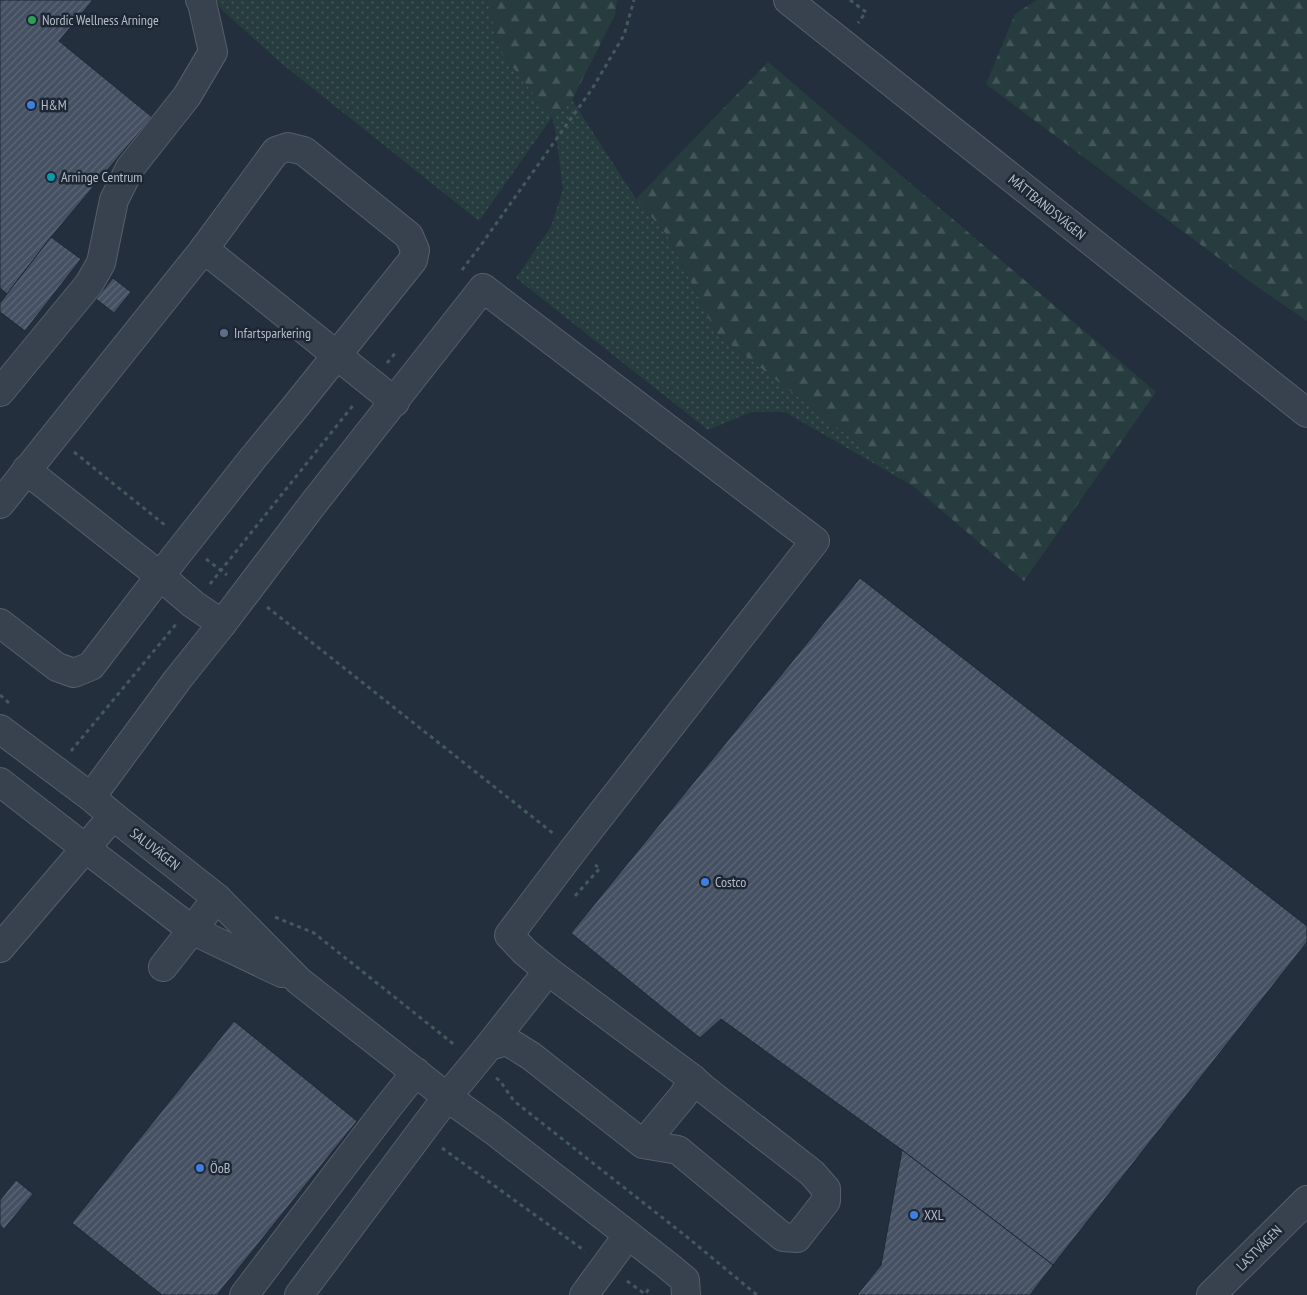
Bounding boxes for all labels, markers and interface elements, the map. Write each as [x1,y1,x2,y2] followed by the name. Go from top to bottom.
[42,11,159,29] place label: Nordic Wellness Arninge
[26,14,38,26] marker: Nordic Wellness Arninge
[41,96,67,114] place label: H&M
[25,99,37,111] marker: H&M
[61,168,142,186] place label: Arninge Centrum
[1005,170,1089,244] street label: MÅTTBANDSVÄGEN
[45,171,57,183] marker: Arninge Centrum
[234,324,311,342] place label: Infartsparkering
[218,327,230,339] marker: Infartsparkering
[126,824,184,874] street label: SALUVÄGEN
[715,873,746,891] place label: Costco
[699,876,711,888] marker: Costco
[210,1159,230,1177] place label: ÖoB
[194,1162,206,1174] marker: ÖoB
[924,1206,944,1224] place label: XXL
[908,1209,920,1221] marker: XXL
[1232,1221,1286,1275] street label: LASTVÄGEN

